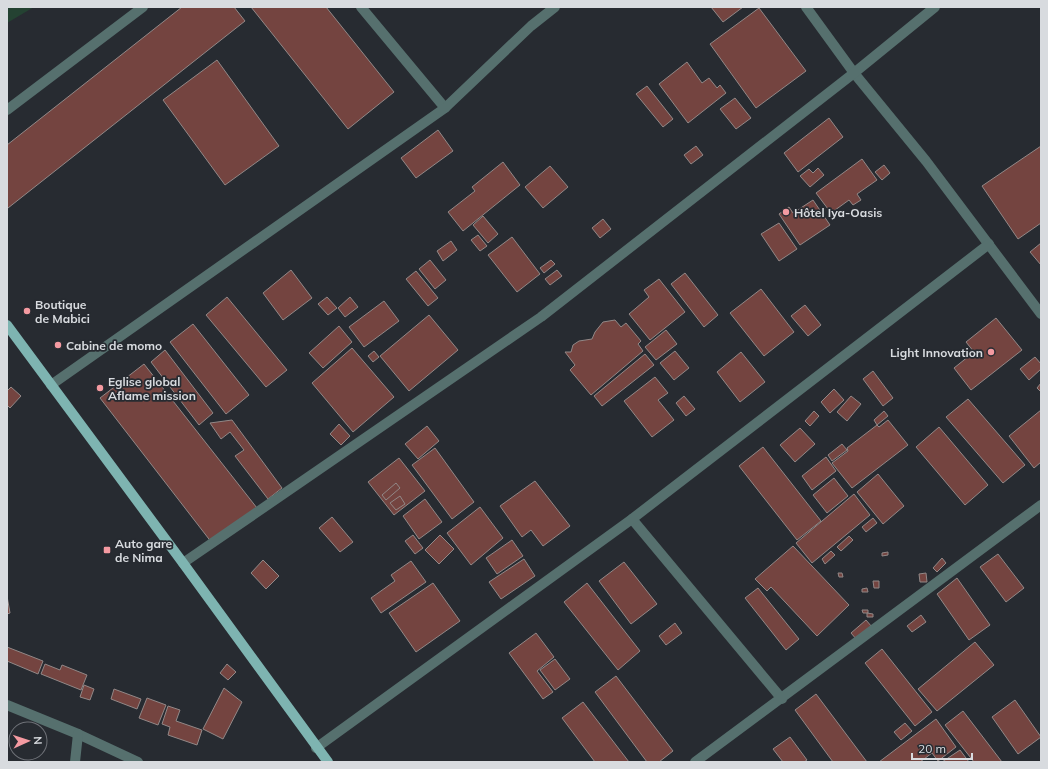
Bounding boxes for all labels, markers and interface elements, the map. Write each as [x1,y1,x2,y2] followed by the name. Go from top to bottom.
[794,205,882,220] place label: Hôtel Iya-Oasis
[781,207,791,217] marker: Hôtel Iya-Oasis
[35,297,90,326] place label: Boutique de Mabici
[22,306,32,316] marker: Boutique de Mabici
[66,338,162,353] place label: Cabine de momo
[53,340,63,350] marker: Cabine de momo
[890,345,983,360] place label: Light Innovation
[986,347,996,357] marker: Light Innovation
[108,374,196,403] place label: Eglise global Aflame mission
[95,383,105,393] marker: Eglise global Aflame mission
[115,536,173,565] place label: Auto gare de Nima
[102,545,112,555] marker: Auto gare de Nima
[8,721,48,761] north arrow
[912,735,972,761] scale bar
[31,736,45,745] text: N
[918,741,946,756] text: 20 m

